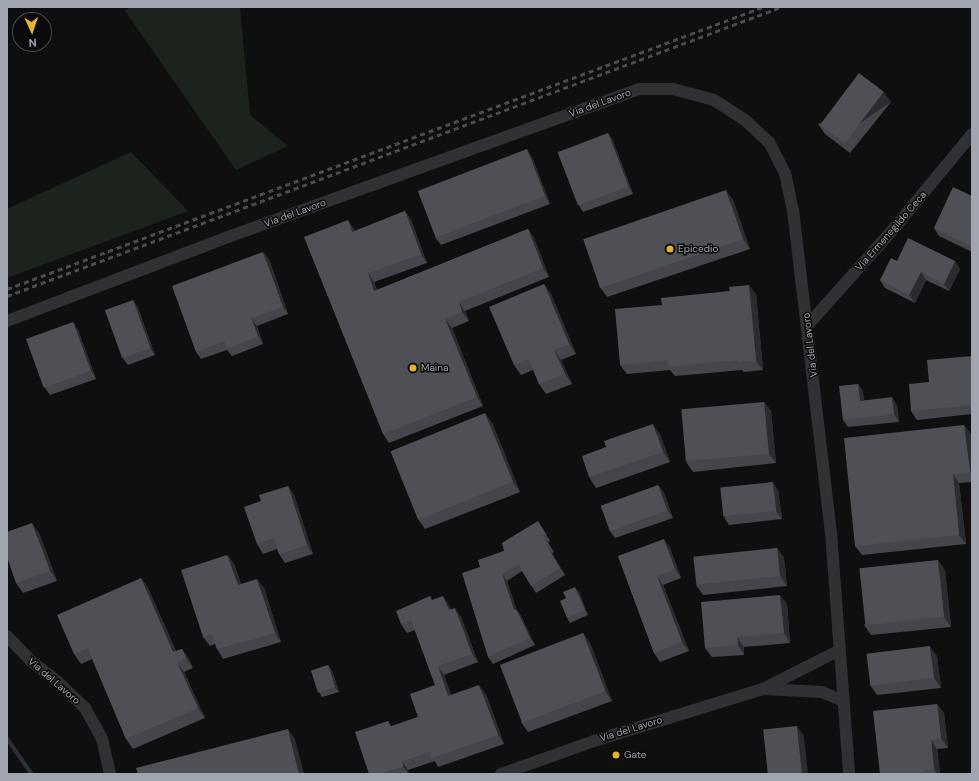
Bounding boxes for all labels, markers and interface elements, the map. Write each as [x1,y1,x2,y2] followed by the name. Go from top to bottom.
[12,12,52,52] north arrow
[28,36,37,50] text: N
[567,86,633,120] street label: Via del Lavoro
[853,189,929,273] street label: Via Ermenegildo Ceca
[262,196,328,230] street label: Via del Lavoro
[678,243,718,255] place label: Epicedio
[665,244,675,254] marker: Epicedio
[800,312,820,378] street label: Via del Lavoro
[421,362,448,374] place label: Maina
[408,363,418,373] marker: Maina
[26,655,82,707] street label: Via del Lavoro
[598,714,664,744] street label: Via del Lavoro
[624,749,646,761] place label: Gate
[611,750,621,760] marker: Gate

